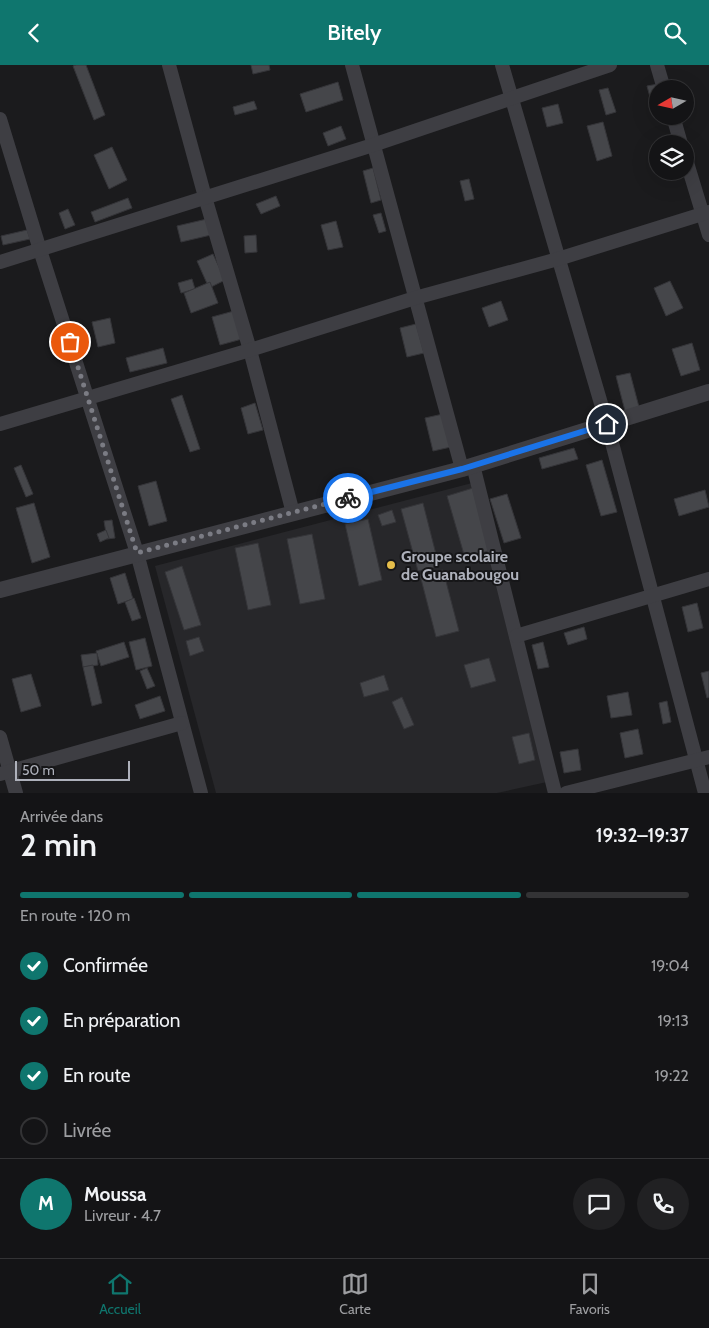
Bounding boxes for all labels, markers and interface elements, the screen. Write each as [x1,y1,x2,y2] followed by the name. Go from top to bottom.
[20,19,48,47] icon: back
[327,19,382,46] text: Bitely
[661,19,689,47] icon: search
[649,80,694,125] north arrow
[649,80,694,180] map controls
[649,135,694,180] button: layers
[49,321,91,363] pin
[56,328,84,356] icon: bag
[586,403,628,445] pin
[593,410,621,438] icon: home
[323,473,373,523] courier
[334,484,362,512] icon: bike
[401,547,519,584] place label: Groupe scolaire de Guanabougou
[385,559,397,571] marker: Groupe scolaire de Guanabougou
[15,758,130,781] scale bar
[22,761,55,779] text: 50 m
[20,807,103,826] text: Arrivée dans
[596,824,689,847] text: 19:32–19:37
[20,825,97,864] text: 2 min
[20,906,130,925] text: En route · 120 m
[20,952,48,980] icon: check
[63,954,148,977] text: Confirmée
[651,956,689,975] text: 19:04
[20,1007,48,1035] icon: check
[63,1009,180,1032] text: En préparation
[657,1011,689,1030] text: 19:13
[20,1062,48,1090] icon: check
[63,1064,130,1087] text: En route
[655,1066,689,1085] text: 19:22
[63,1119,111,1142] text: Livrée
[573,1178,625,1230] button: chat
[637,1178,689,1230] button: phone
[84,1183,146,1206] text: Moussa
[38,1192,54,1215] text: M
[84,1206,161,1225] text: Livreur · 4.7
[99,1270,141,1318] tab: Accueil
[339,1270,371,1318] tab: Carte
[569,1270,610,1318] tab: Favoris

